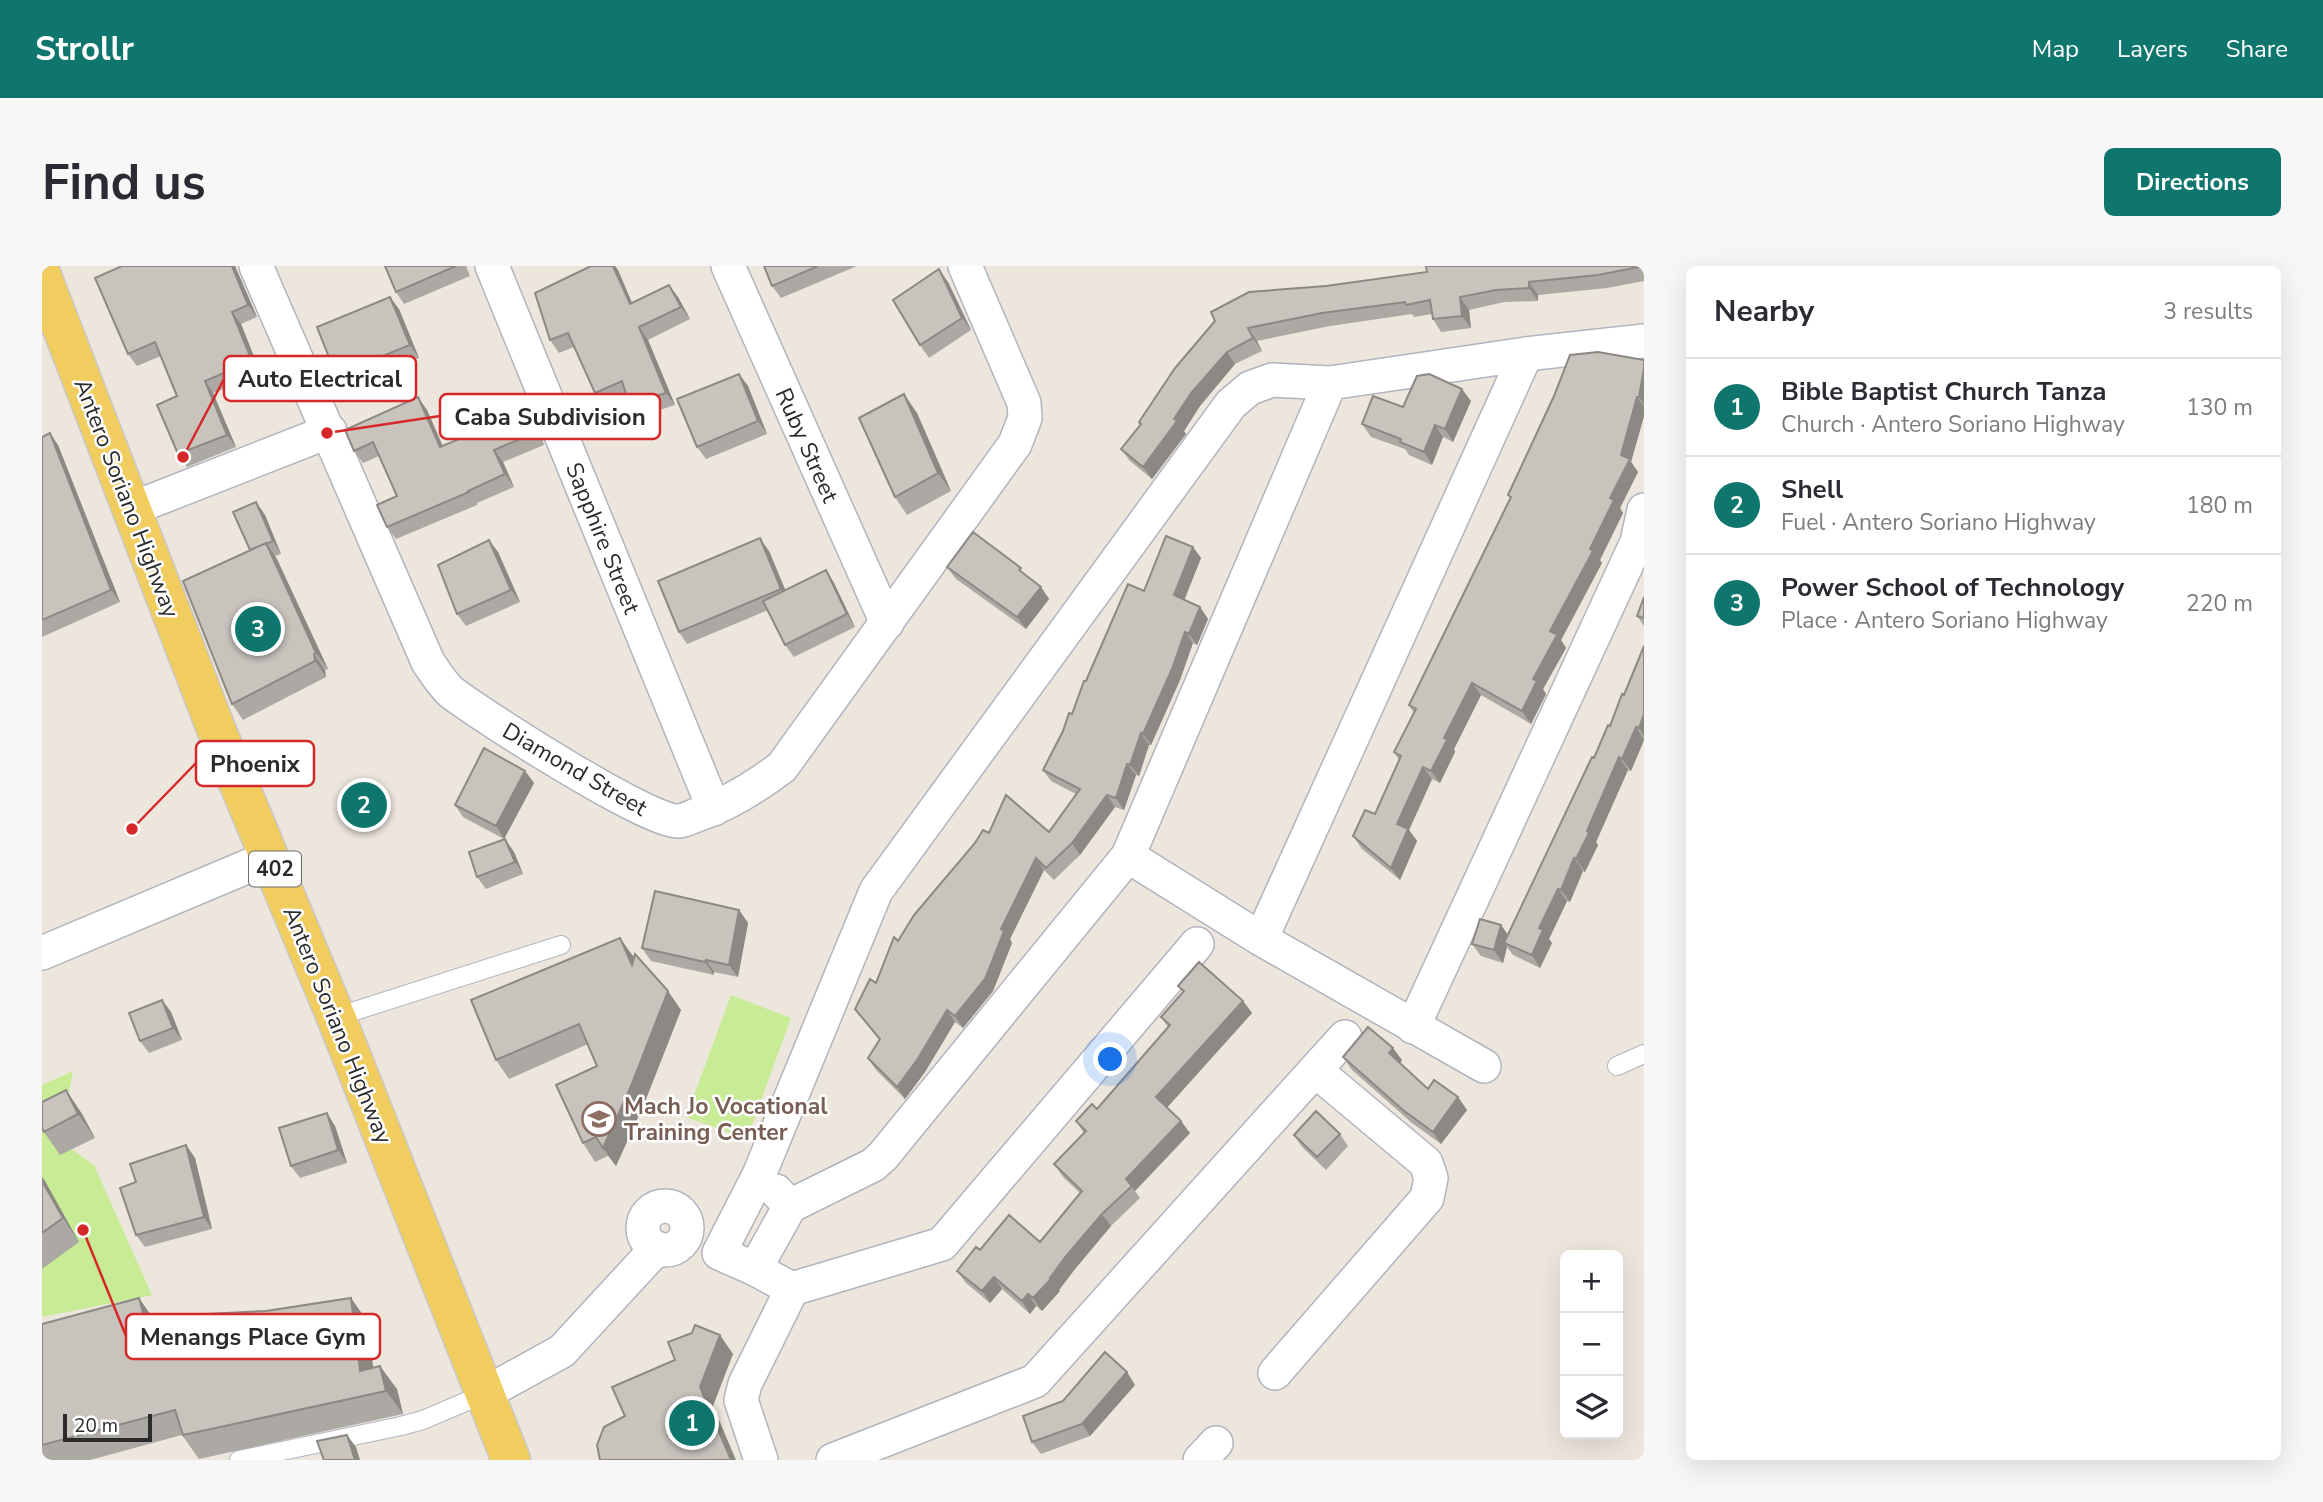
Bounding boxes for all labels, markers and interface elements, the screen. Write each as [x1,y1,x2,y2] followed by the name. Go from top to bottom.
[35,27,134,72] text: Strollr
[2032,33,2079,65] text: Map
[2117,33,2188,65] text: Layers
[2226,33,2288,65] text: Share
[2104,148,2281,216] button: Directions
[42,149,206,216] text: Find us
[1714,291,1814,332] text: Nearby
[2163,296,2253,327] text: 3 results
[224,356,416,401] callout: Auto Electrical
[238,363,402,395] text: Auto Electrical
[67,374,186,622] street label: Antero Soriano Highway
[1781,374,2107,409] text: Bible Baptist Church Tanza
[768,383,846,508] street label: Ruby Street
[1730,392,1744,423] text: 1
[2186,392,2253,423] text: 130 m
[440,394,660,439] callout: Caba Subdivision
[454,401,646,433] text: Caba Subdivision
[1781,409,2125,440] text: Church · Antero Soriano Highway
[558,458,647,619] street label: Sapphire Street
[1781,472,1843,507] text: Shell
[1730,490,1744,521] text: 2
[2186,490,2253,521] text: 180 m
[1781,507,2096,538] text: Fuel · Antero Soriano Highway
[1781,570,2124,605] text: Power School of Technology
[1730,588,1744,619] text: 3
[2186,588,2253,619] text: 220 m
[235,603,281,655] pin: 3
[1781,605,2108,636] text: Place · Antero Soriano Highway
[497,715,654,824] street label: Diamond Street
[196,741,314,786] callout: Phoenix
[210,748,301,780] text: Phoenix
[341,779,387,831] pin: 2
[249,852,301,886] road number: 402
[276,902,399,1149] street label: Antero Soriano Highway
[1093,1042,1127,1076] your location
[624,1091,828,1148] place label: Mach Jo Vocational Training Center
[580,1100,618,1138] school or university icon: Mach Jo Vocational Training Center
[1560,1250,1623,1439] map controls
[1560,1250,1623,1313] button: +
[1560,1313,1623,1376] button: −
[126,1314,380,1359] callout: Menangs Place Gym
[140,1321,366,1353] text: Menangs Place Gym
[1560,1376,1623,1439] button: layers
[669,1397,715,1449] pin: 1
[63,1411,152,1443] scale bar
[74,1413,118,1439] text: 20 m

